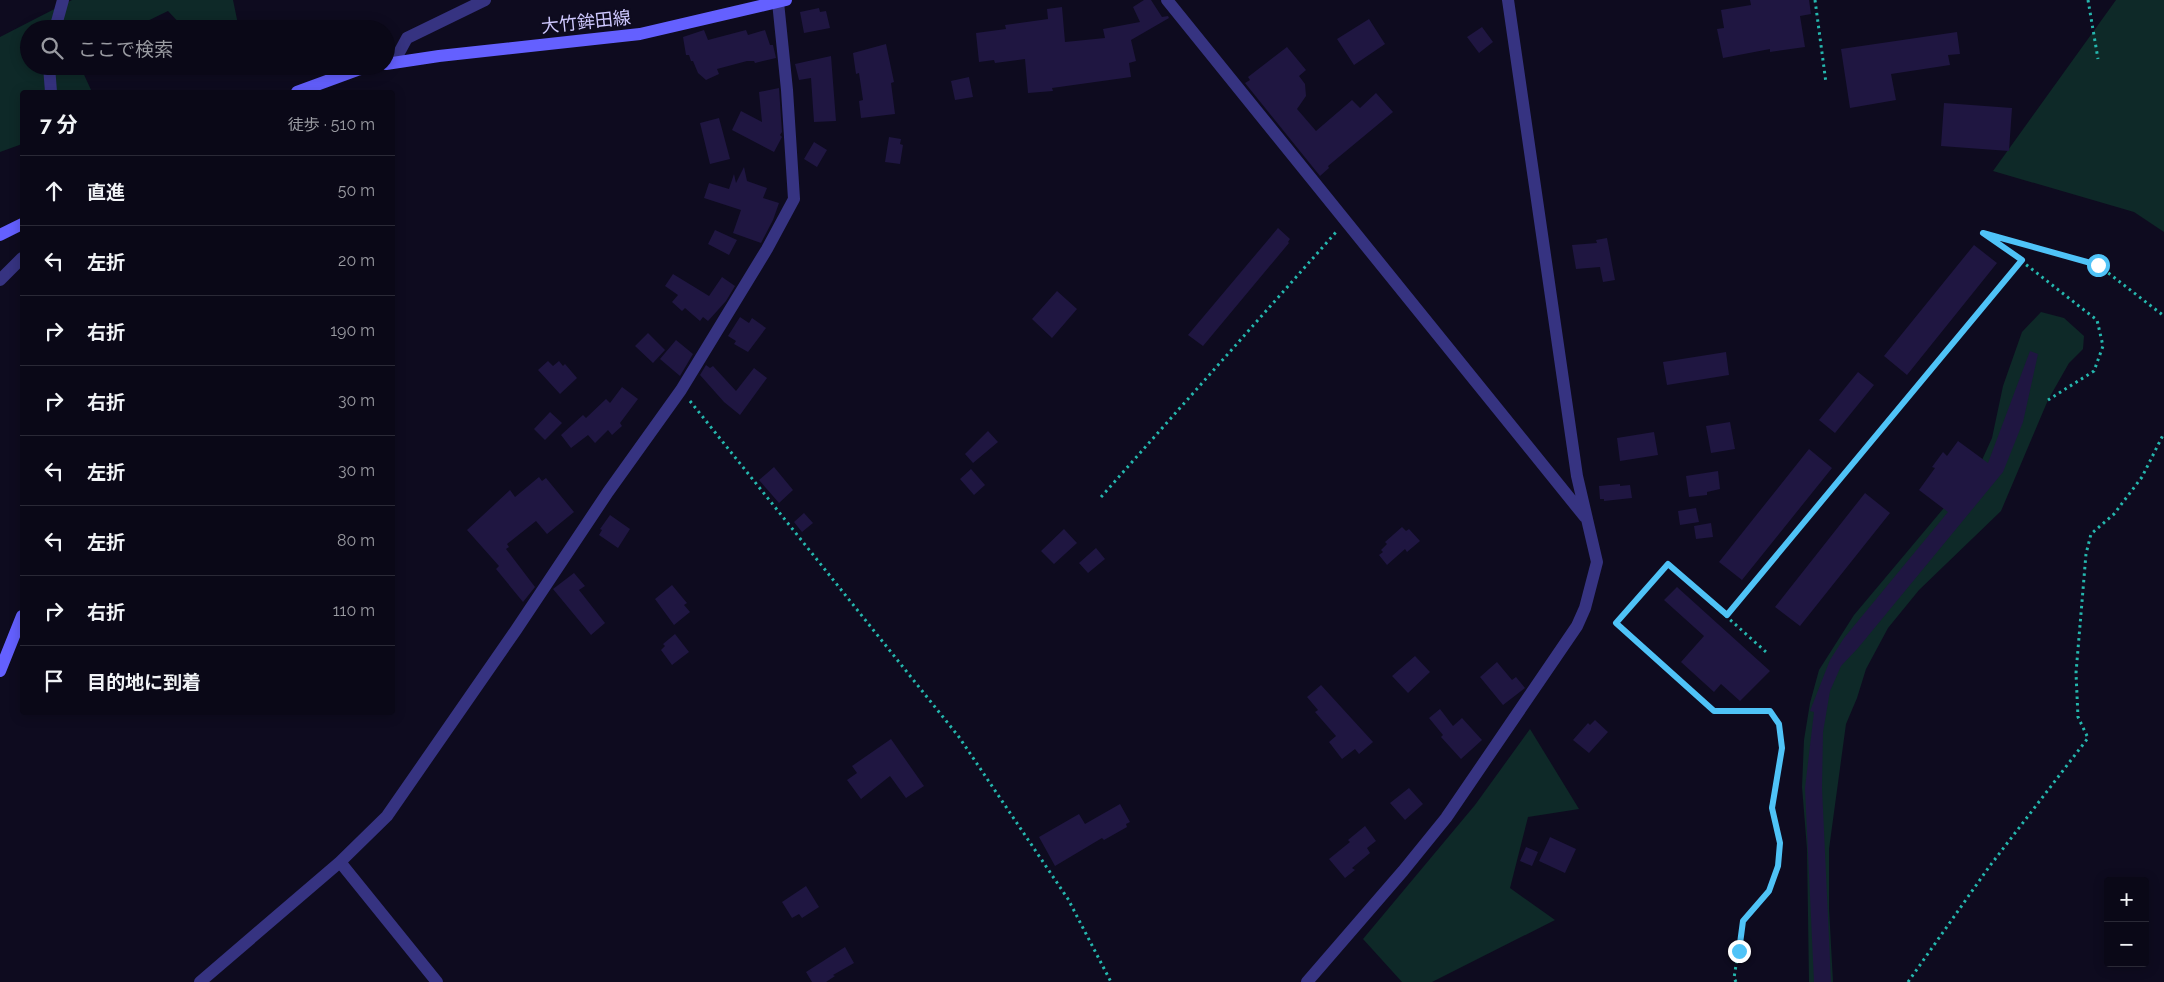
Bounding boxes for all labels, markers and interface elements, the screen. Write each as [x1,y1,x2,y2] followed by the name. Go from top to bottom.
[540,6,632,37] street label: 大竹鉾田線
[20,20,395,75] search box
[38,34,66,62] icon: search
[78,38,173,60] text: ここで検索
[40,112,78,137] text: 7 分
[288,115,375,134] text: 徒歩 · 510 m
[40,177,68,205] icon: ahead
[87,181,125,203] text: 直進
[338,181,375,200] text: 50 m
[40,247,68,275] icon: left
[87,251,125,273] text: 左折
[338,251,375,270] text: 20 m
[2087,254,2110,277] route start
[40,317,68,345] icon: right
[87,321,125,343] text: 右折
[330,321,375,340] text: 190 m
[40,387,68,415] icon: right
[87,391,125,413] text: 右折
[338,391,375,410] text: 30 m
[40,457,68,485] icon: left
[87,461,125,483] text: 左折
[338,461,375,480] text: 30 m
[40,527,68,555] icon: left
[87,531,125,553] text: 左折
[337,531,375,550] text: 80 m
[40,597,68,625] icon: right
[87,601,125,623] text: 右折
[333,601,375,620] text: 110 m
[40,667,68,695] icon: arrive
[87,671,201,693] text: 目的地に到着
[2104,877,2149,967] map controls
[2104,877,2149,922] button: +
[2104,922,2149,967] button: −
[1728,940,1751,963] route end

